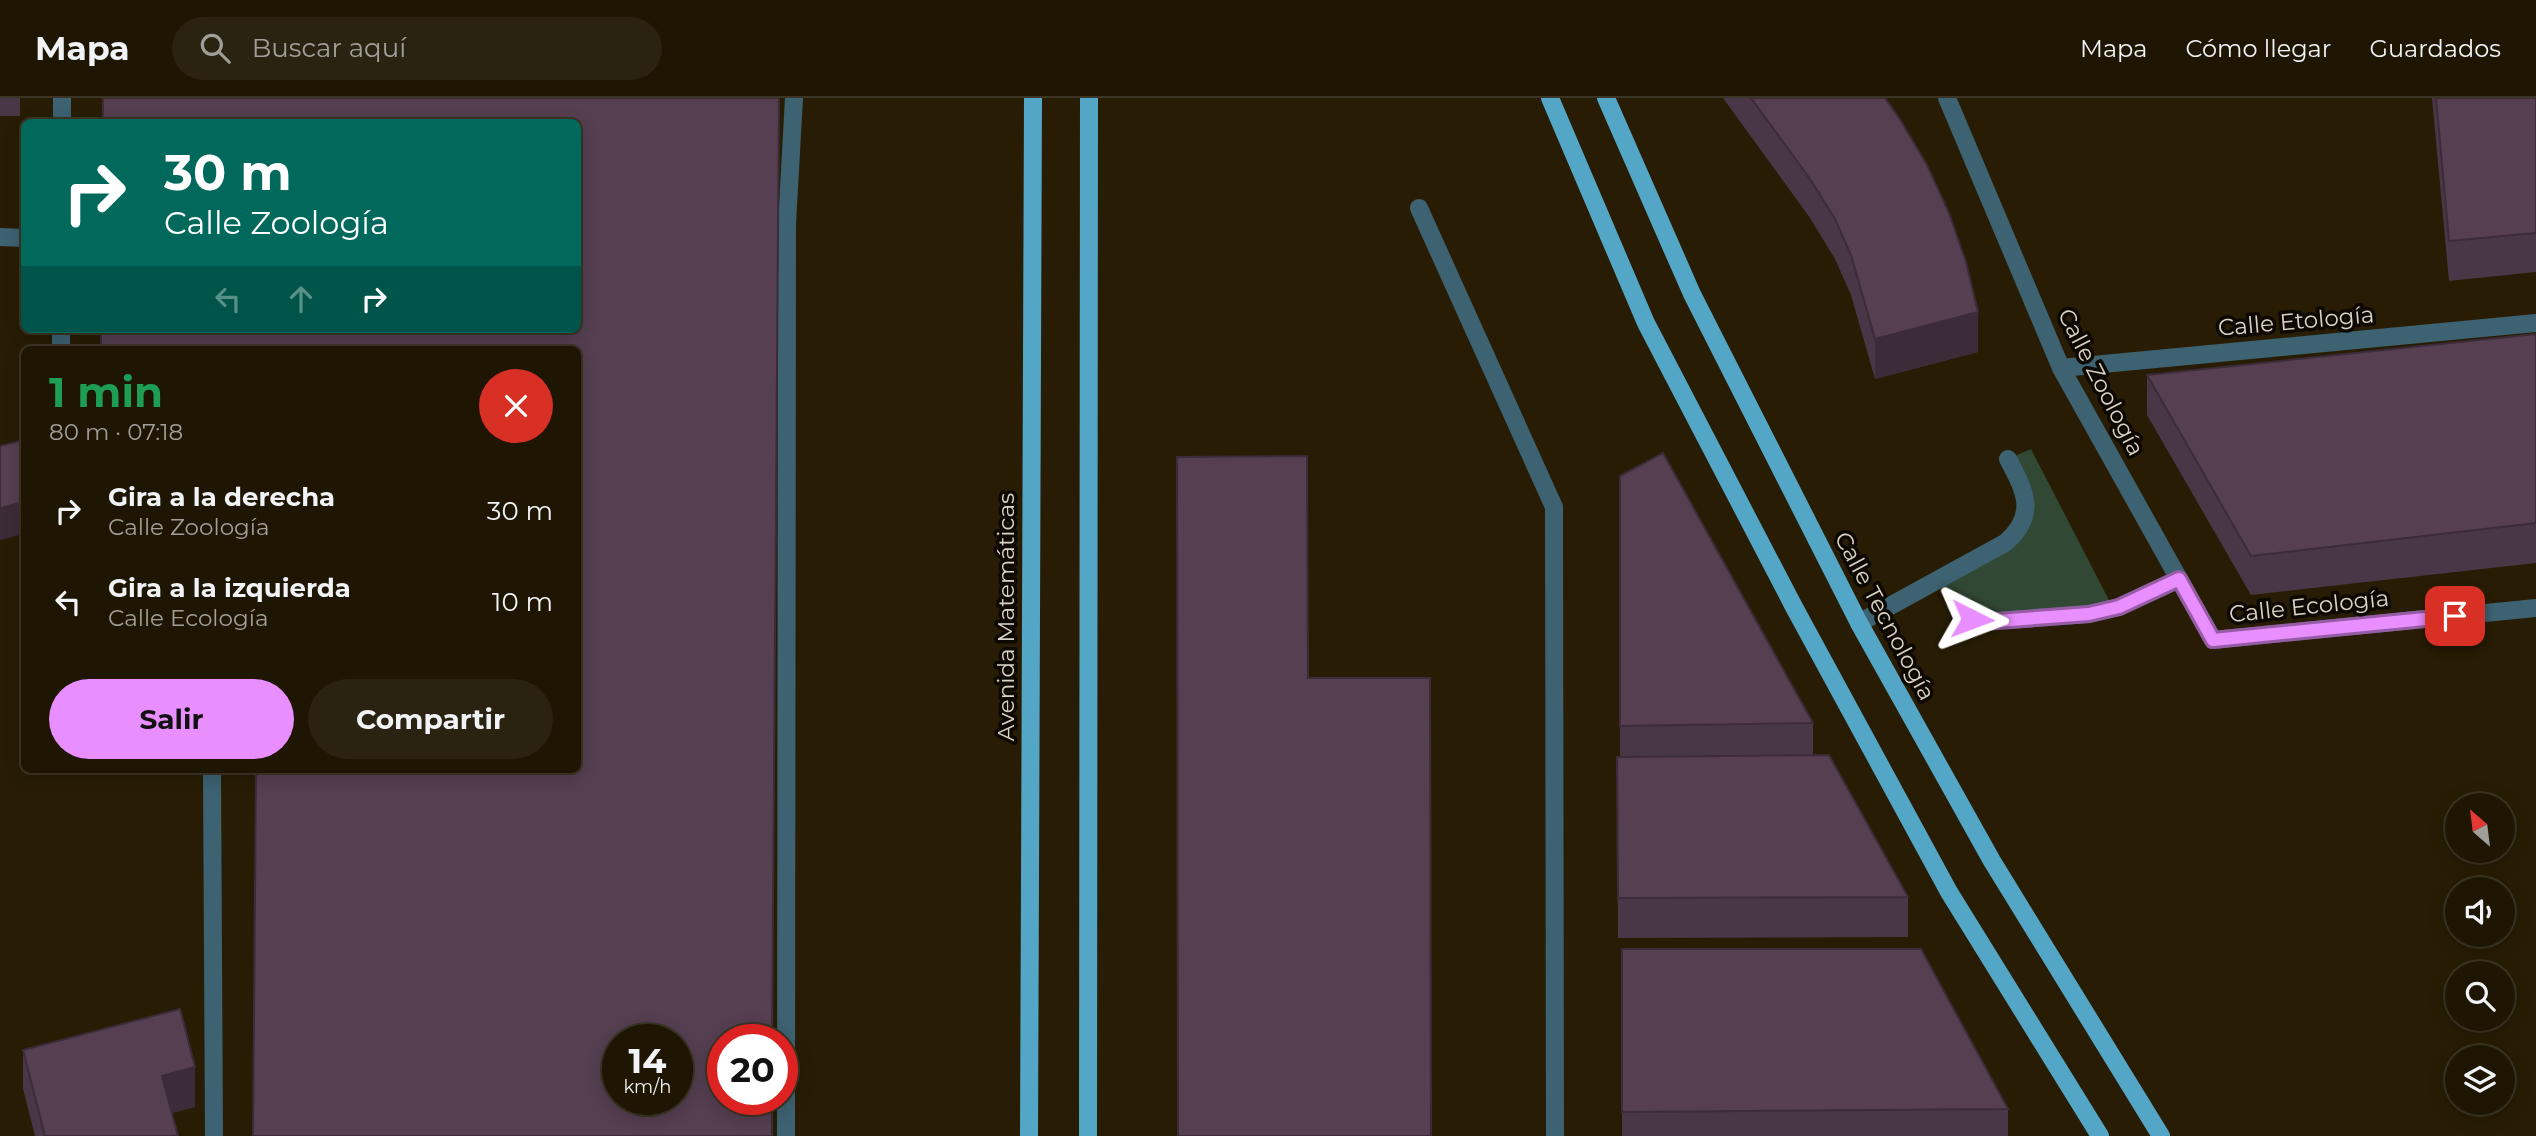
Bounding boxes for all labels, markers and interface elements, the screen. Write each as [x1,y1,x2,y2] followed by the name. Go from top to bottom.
[172,17,662,80] search box
[35,28,130,68] text: Mapa
[196,29,234,67] icon: search
[252,32,406,64] text: Buscar aquí
[2080,34,2147,63] text: Mapa
[2185,34,2331,63] text: Cómo llegar
[2369,34,2501,63] text: Guardados
[164,143,292,202] text: 30 m
[49,147,140,238] icon: right
[164,203,389,242] text: Calle Zoología
[209,280,247,318] icon: left
[282,280,320,318] icon: ahead
[355,280,393,318] icon: right
[2217,300,2375,342] street label: Calle Etología
[2052,304,2150,460] street label: Calle Zoología
[49,366,163,418] text: 1 min
[479,369,553,443] button: close
[49,418,183,446] text: 80 m · 07:18
[108,481,335,513] text: Gira a la derecha
[49,492,87,530] icon: right
[992,493,1020,741] street label: Avenida Matemáticas
[487,495,553,527] text: 30 m
[108,513,270,541] text: Calle Zoología
[1829,527,1941,705] street label: Calle Tecnología
[108,572,351,604] text: Gira a la izquierda
[1935,582,2009,656] position arrow
[49,583,87,621] icon: left
[2228,584,2390,628] street label: Calle Ecología
[492,586,553,618] text: 10 m
[2425,586,2485,646] pin
[2436,597,2474,635] icon: arrive
[108,604,269,632] text: Calle Ecología
[49,679,294,759] button: Salir
[308,679,553,759] button: Compartir
[2445,793,2515,863] north arrow
[2445,793,2515,1115] map controls
[2445,877,2515,947] button: sound
[2445,961,2515,1031] button: search
[707,1024,798,1115] speed limit sign: 20
[629,1039,666,1082] text: 14
[2445,1045,2515,1115] button: layers
[623,1076,672,1098] text: km/h

